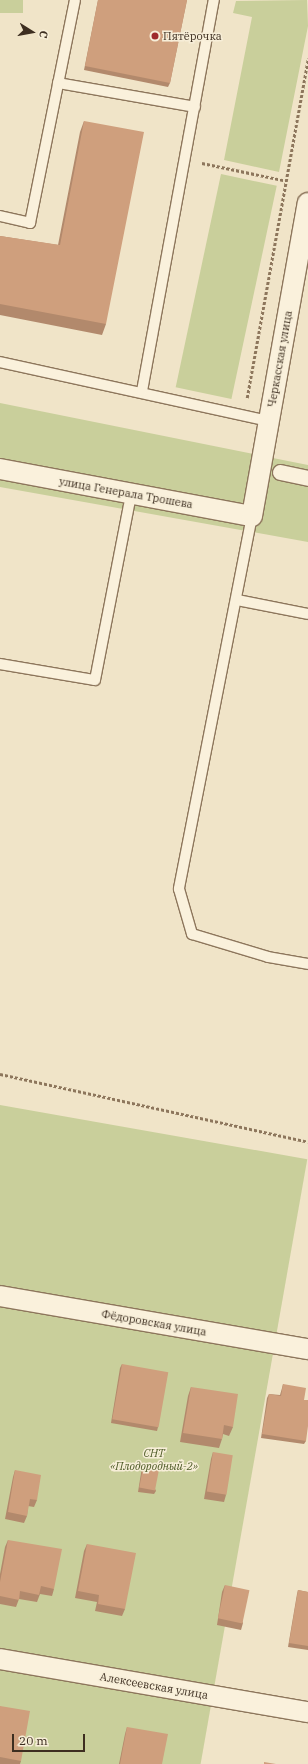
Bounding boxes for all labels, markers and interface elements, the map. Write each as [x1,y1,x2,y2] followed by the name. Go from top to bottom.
[12,12,52,52] north arrow
[36,29,51,39] text: С
[163,29,222,43] place label: Пятёрочка
[150,31,160,41] marker: Пятёрочка
[265,310,295,408] street label: Черкасская улица
[58,475,194,511] street label: улица Генерала Трошева
[100,1307,208,1339] street label: Фёдоровская улица
[110,1447,198,1473] park label: СНТ «Плодородный-2»
[99,1670,209,1702] street label: Алексеевская улица
[14,1726,87,1752] scale bar
[19,1733,48,1748] text: 20 m

